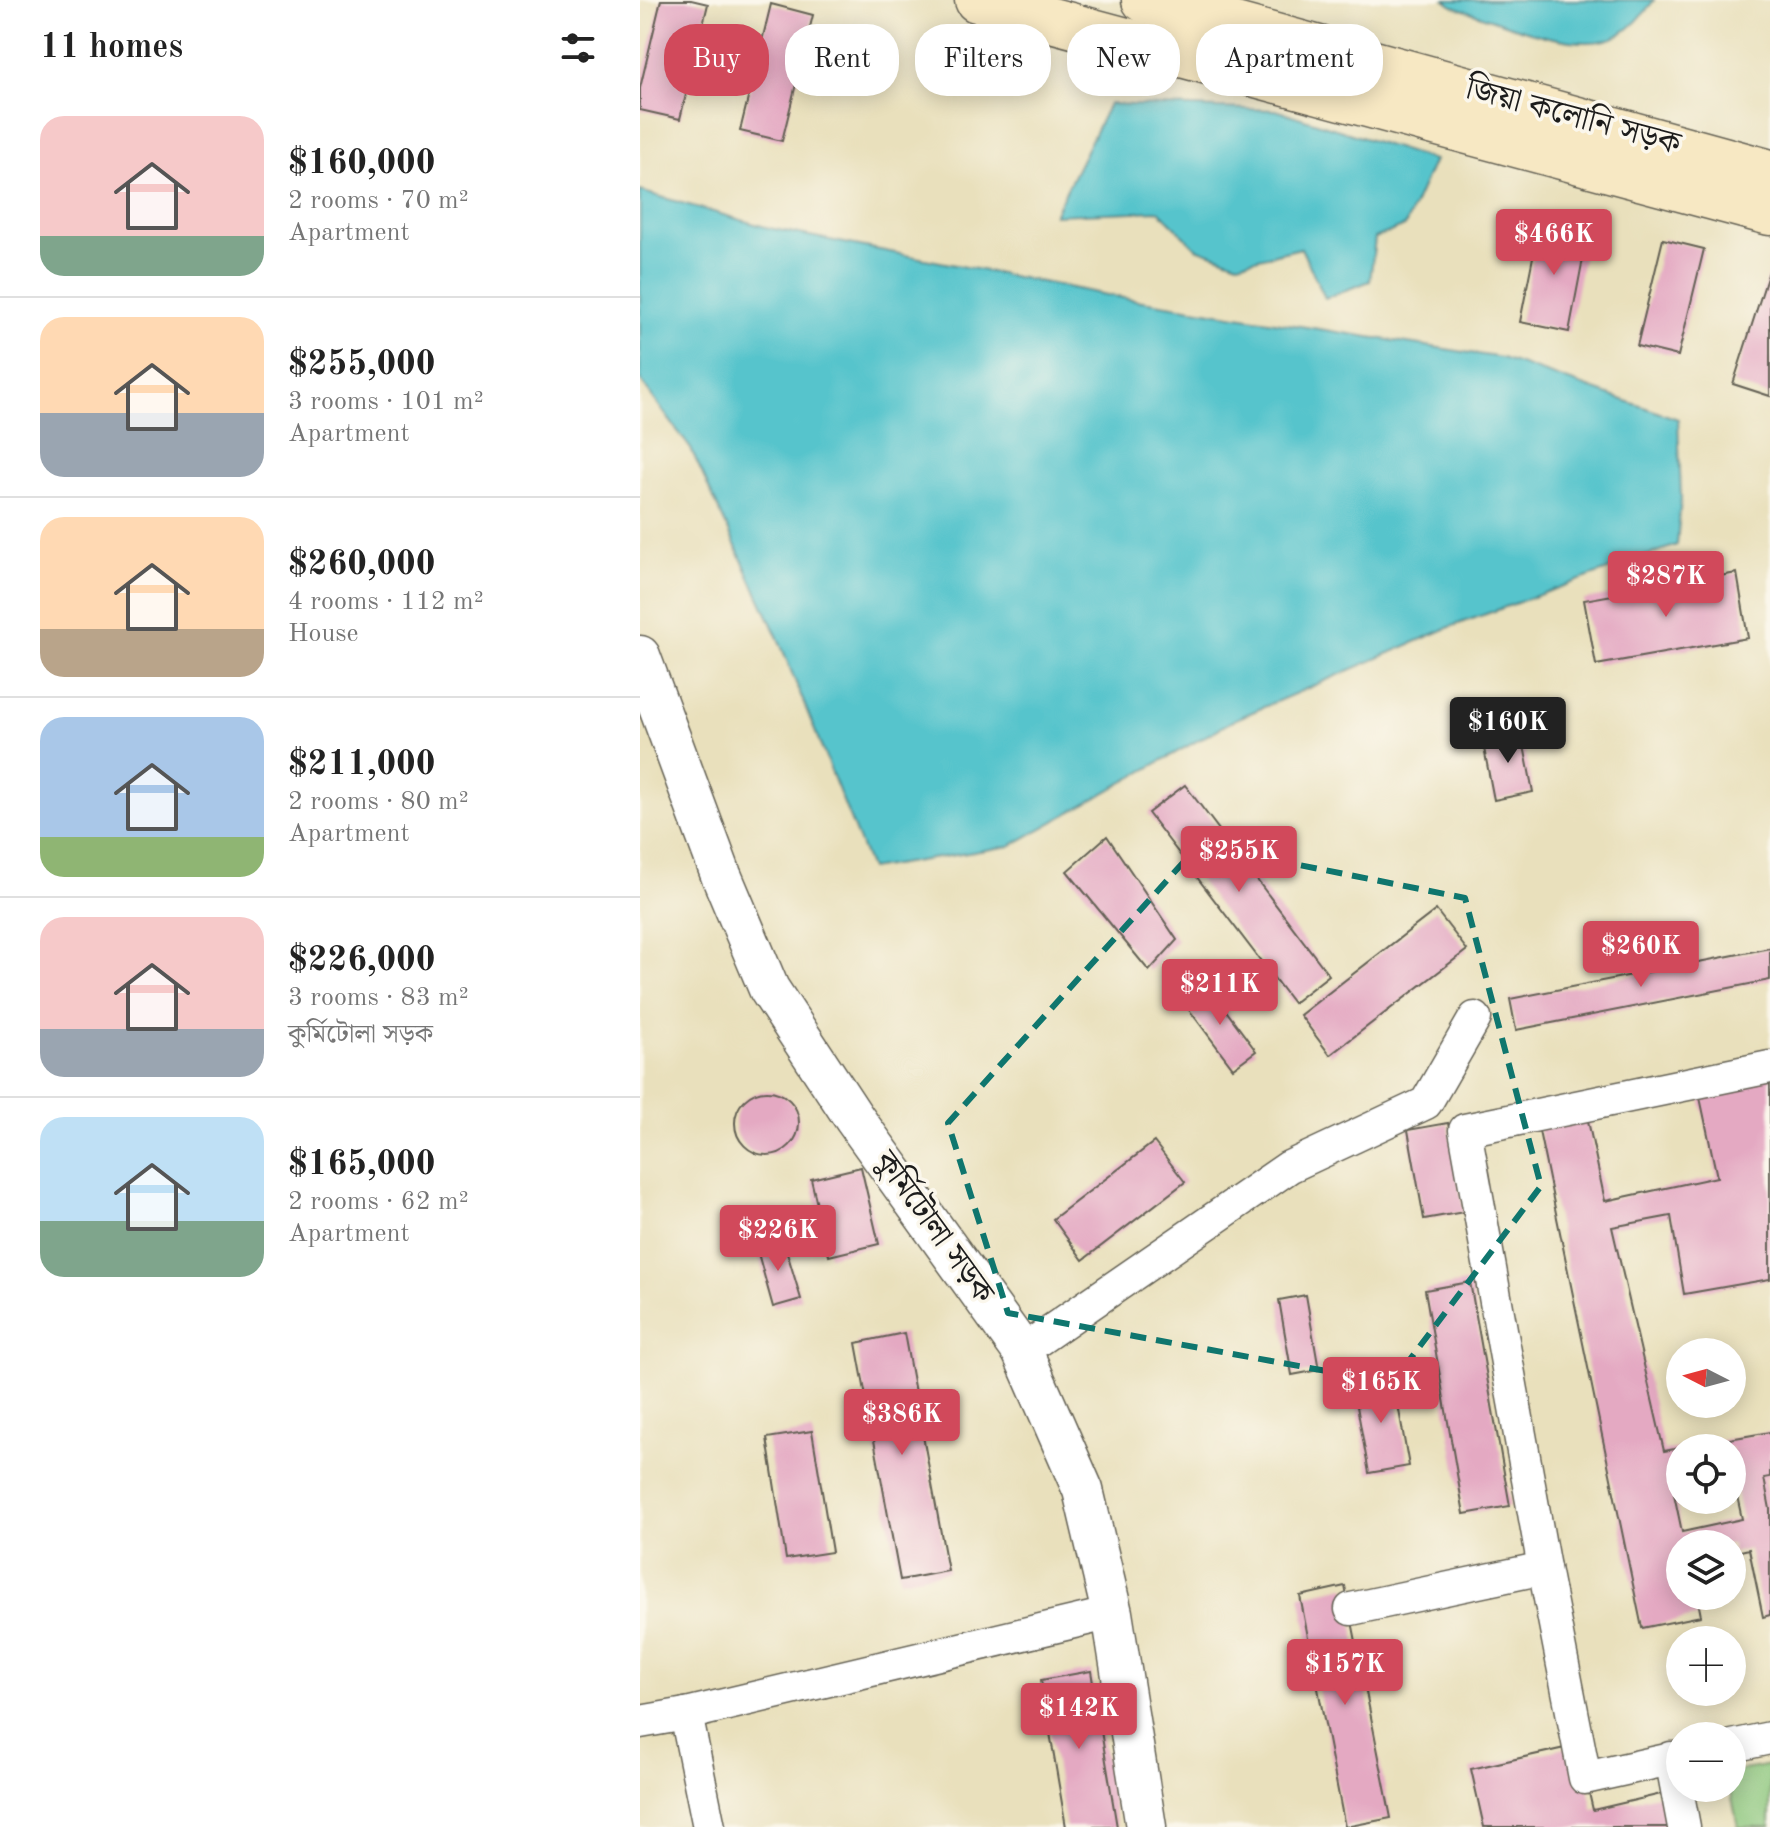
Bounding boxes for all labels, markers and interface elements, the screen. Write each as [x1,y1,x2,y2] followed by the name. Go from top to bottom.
[664,24,769,96] chip: Buy
[785,24,899,96] chip: Rent
[915,24,1051,96] chip: Filters
[1067,24,1180,96] chip: New
[1196,24,1383,96] chip: Apartment
[556,26,600,70] icon: filters
[40,31,183,65] text: 11 homes
[1462,69,1686,162] street label: জিয়া কলোনি সড়ক
[288,147,436,181] text: $160,000
[104,148,200,244] icon: home
[288,188,469,214] text: 2 rooms · 70 m²
[1498,209,1610,277] pin: $466K
[288,220,410,246] text: Apartment
[1514,222,1594,248] text: $466K
[288,348,436,382] text: $255,000
[104,349,200,445] icon: home
[288,389,484,415] text: 3 rooms · 101 m²
[288,421,410,447] text: Apartment
[288,548,436,582] text: $260,000
[104,549,200,645] icon: home
[1610,551,1722,619] pin: $287K
[1626,564,1706,590] text: $287K
[288,589,484,615] text: 4 rooms · 112 m²
[288,621,359,647] text: House
[1452,697,1564,765] pin: $160K
[1468,710,1548,736] text: $160K
[288,748,436,782] text: $211,000
[104,749,200,845] icon: home
[288,789,469,815] text: 2 rooms · 80 m²
[288,821,410,847] text: Apartment
[1183,826,1295,894] pin: $255K
[1199,839,1279,865] text: $255K
[1585,921,1697,989] pin: $260K
[1601,934,1681,960] text: $260K
[288,944,436,978] text: $226,000
[104,949,200,1045] icon: home
[1164,959,1276,1027] pin: $211K
[1180,972,1260,998] text: $211K
[288,985,469,1011] text: 3 rooms · 83 m²
[288,1022,433,1048] text: কুর্মিটোলা সড়ক
[867,1142,1004,1311] street label: কুর্মিটোলা সড়ক
[288,1148,436,1182] text: $165,000
[104,1149,200,1245] icon: home
[288,1189,469,1215] text: 2 rooms · 62 m²
[722,1205,834,1273] pin: $226K
[738,1218,818,1244] text: $226K
[288,1221,410,1247] text: Apartment
[1666,1338,1746,1418] north arrow
[1666,1338,1746,1802] map controls
[1325,1357,1437,1425] pin: $165K
[1341,1370,1421,1396] text: $165K
[846,1389,958,1457] pin: $386K
[862,1402,942,1428] text: $386K
[1666,1434,1746,1514] button: locate
[1666,1530,1746,1610] button: layers
[1666,1626,1746,1706] button: +
[1289,1639,1401,1707] pin: $157K
[1305,1652,1385,1678] text: $157K
[1023,1683,1135,1751] pin: $142K
[1039,1696,1119,1722] text: $142K
[1666,1722,1746,1802] button: −

